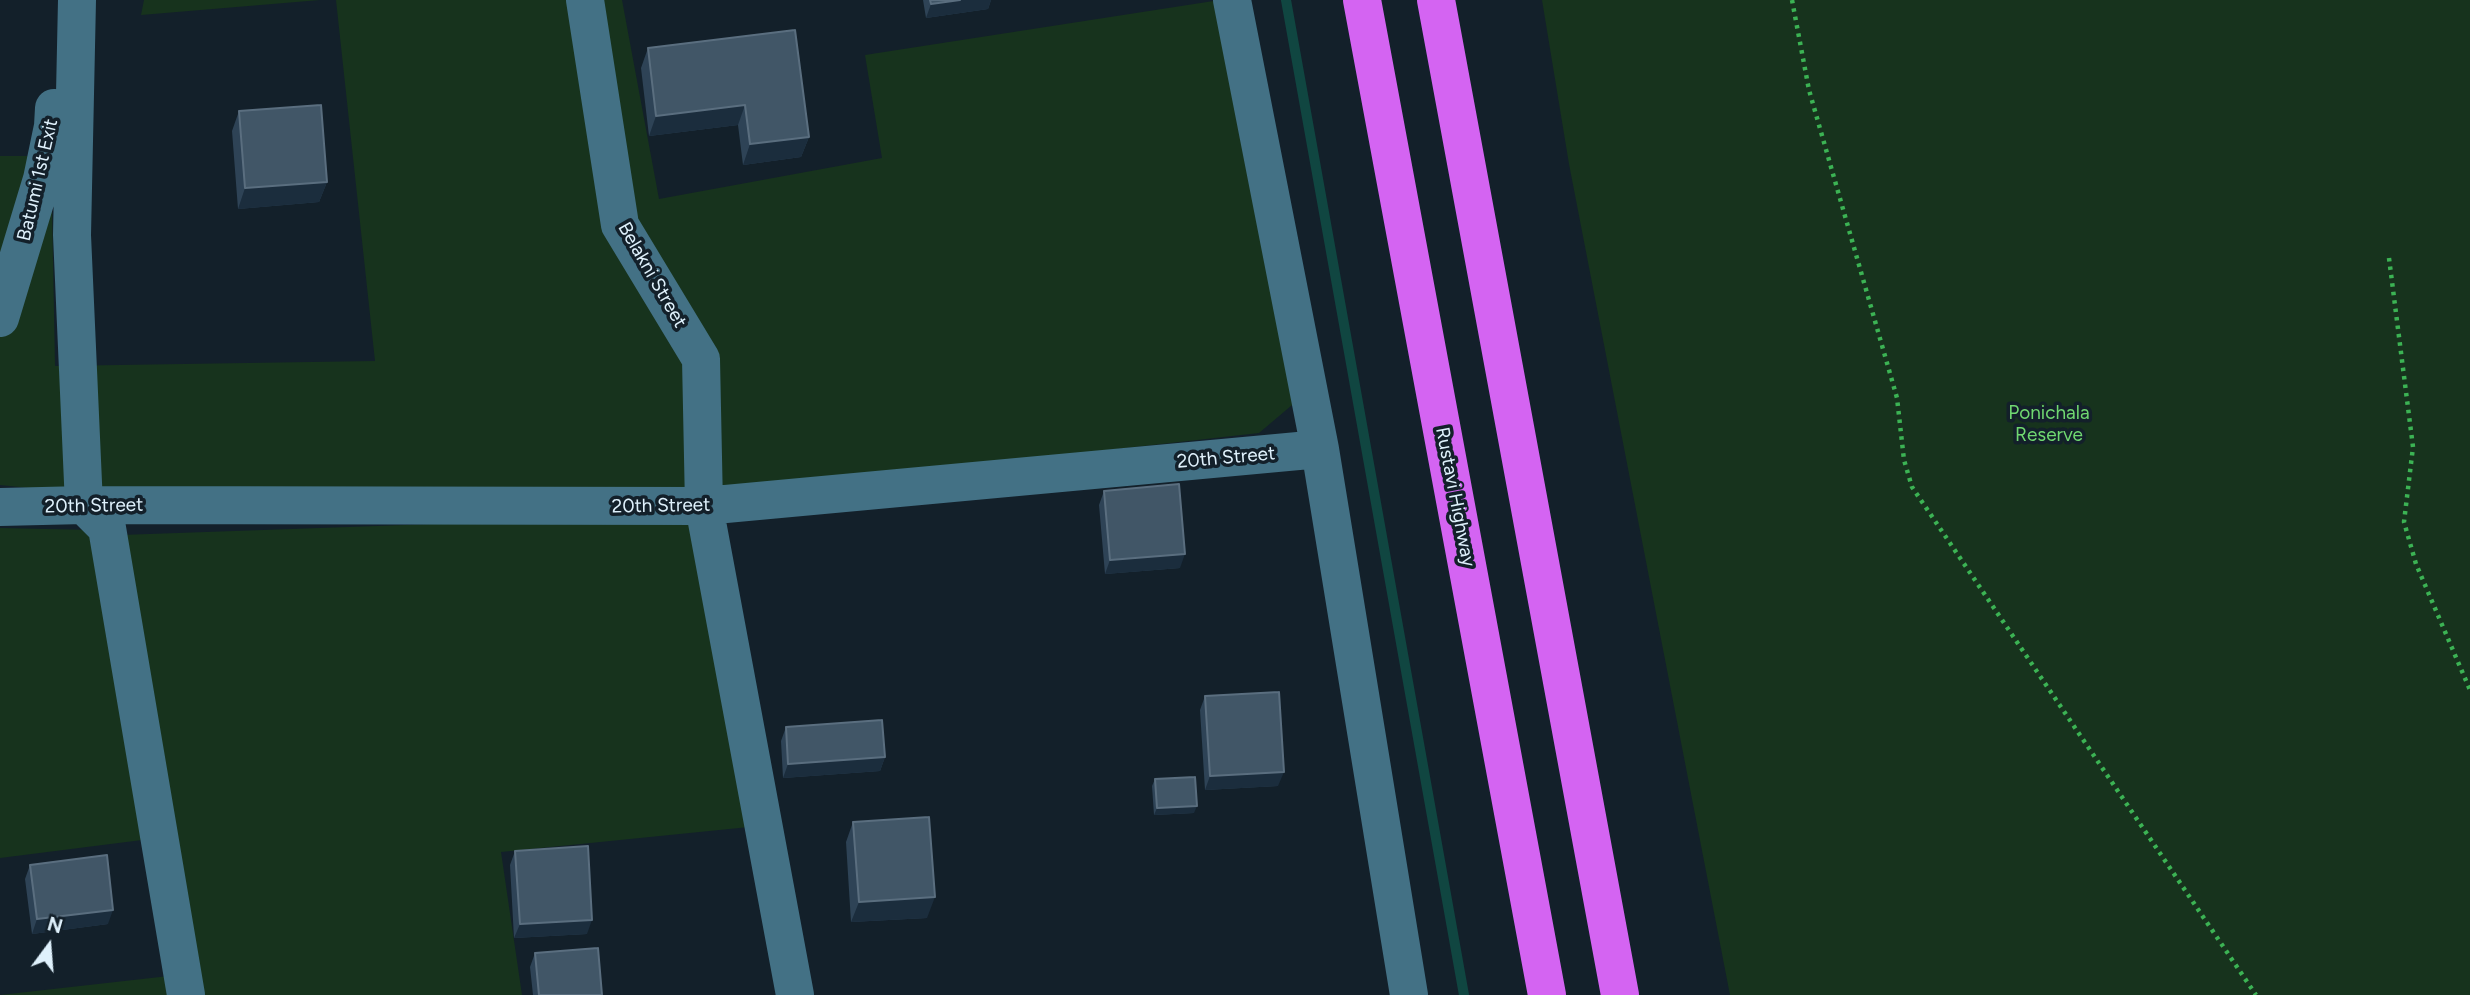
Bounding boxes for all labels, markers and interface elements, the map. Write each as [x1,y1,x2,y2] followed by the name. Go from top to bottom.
[13,117,63,243] street label: Batumi 1st Exit
[613,218,691,332] street label: Belakni Street
[2008,402,2090,446] park label: Ponichala Reserve
[1430,425,1480,569] street label: Rustavi Highway
[1176,442,1276,474] street label: 20th Street
[45,494,143,518] street label: 20th Street
[612,494,710,518] street label: 20th Street
[14,911,84,981] north arrow
[45,912,65,938] text: N

